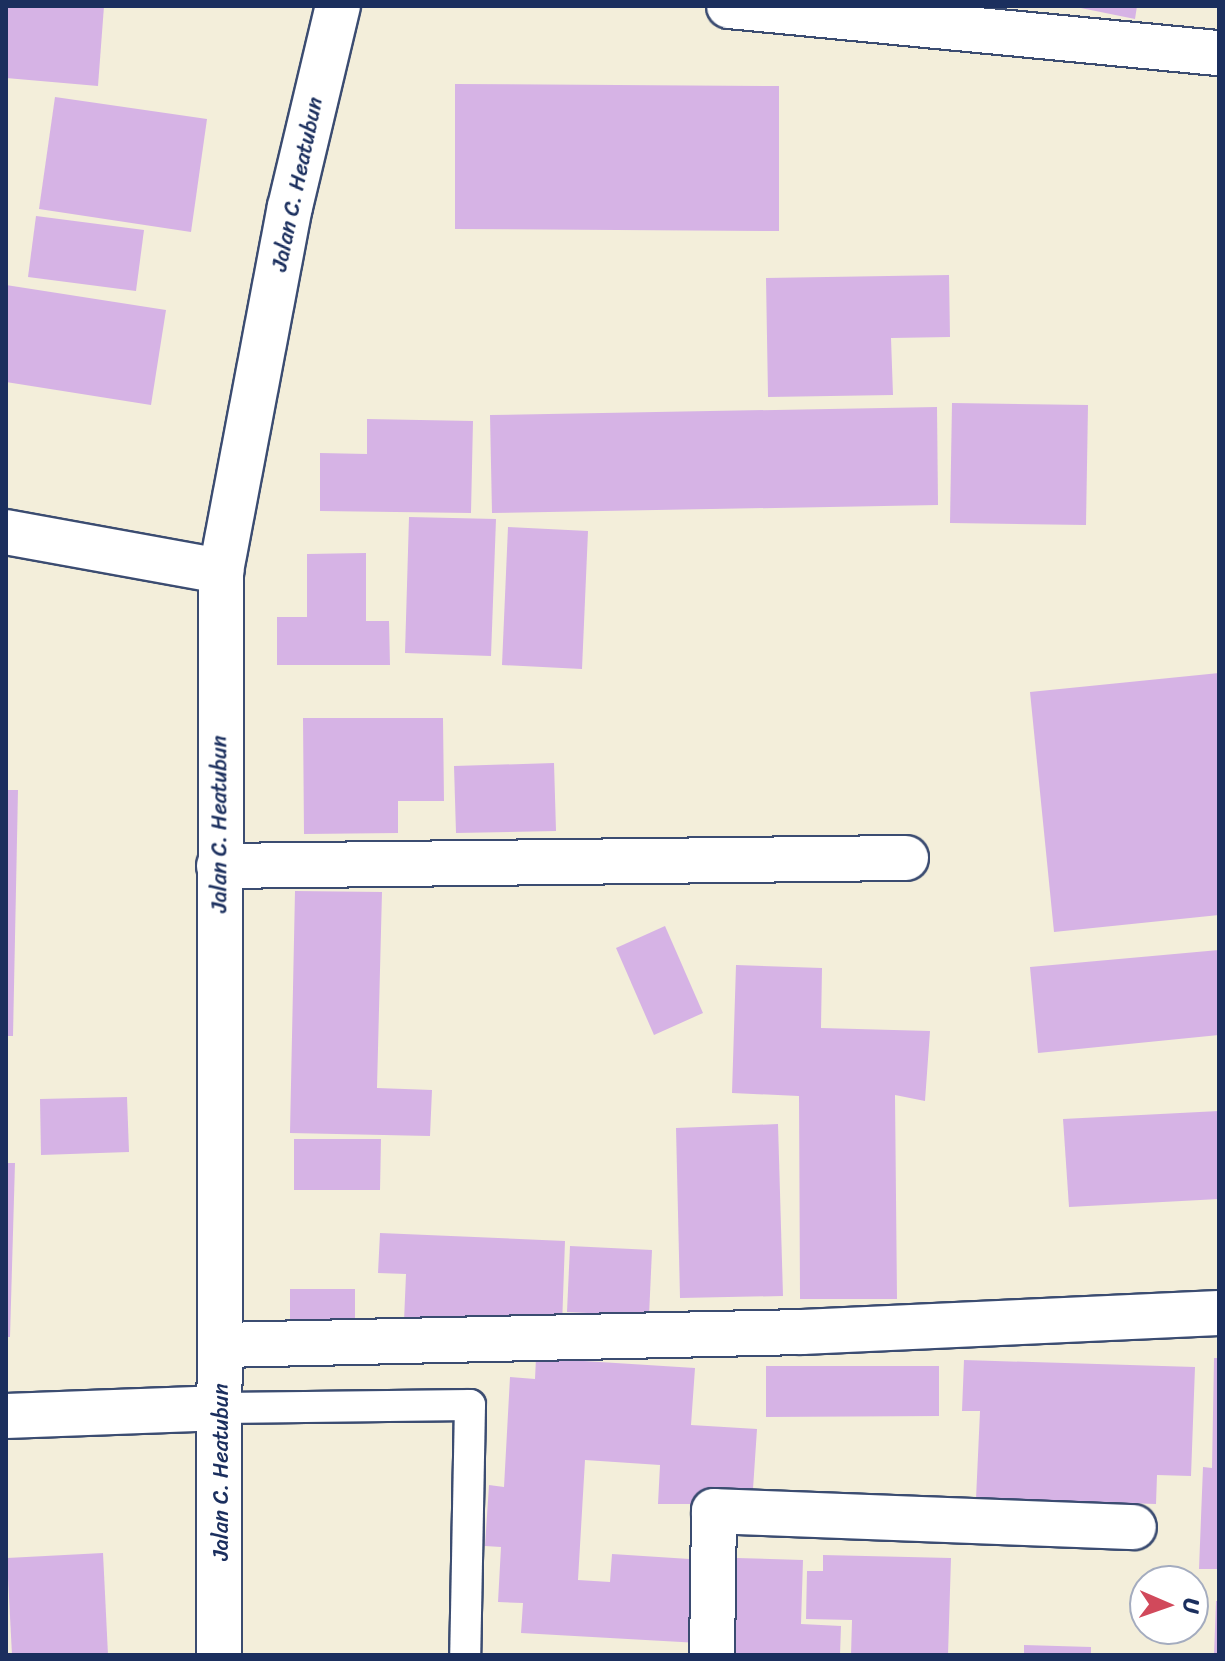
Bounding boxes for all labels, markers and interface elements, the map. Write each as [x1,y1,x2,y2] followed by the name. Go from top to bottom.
[266,95,328,273] street label: Jalan C. Heatubun
[206,735,232,913] street label: Jalan C. Heatubun
[208,1383,234,1561] street label: Jalan C. Heatubun
[1129,1565,1209,1645] north arrow
[1172,1598,1211,1614] text: U

